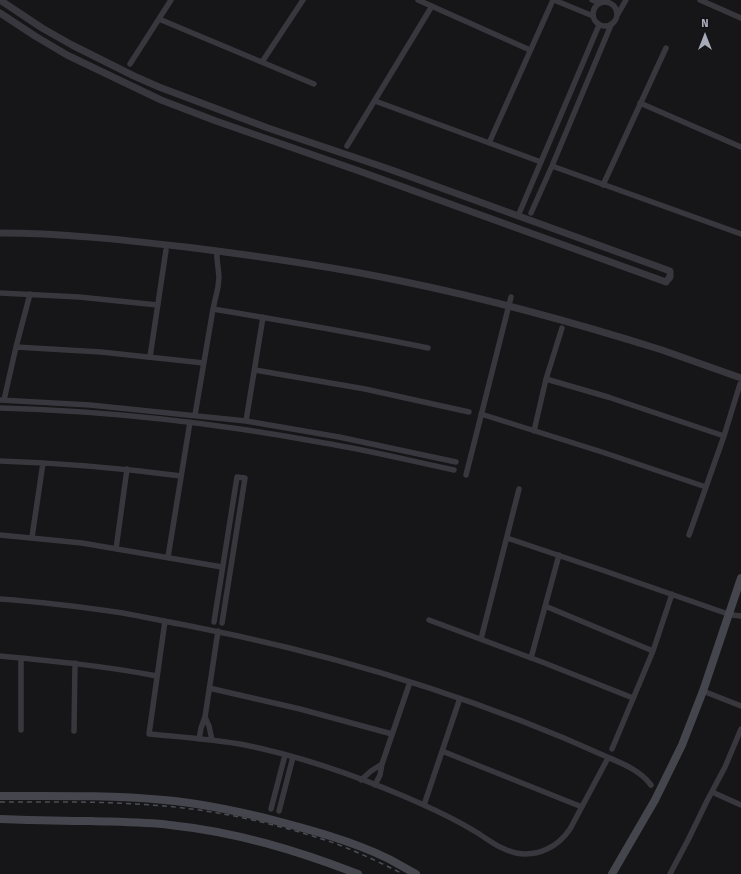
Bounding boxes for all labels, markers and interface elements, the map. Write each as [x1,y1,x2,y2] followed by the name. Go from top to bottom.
[685,16,725,56] north arrow
[701,17,709,30] text: N

